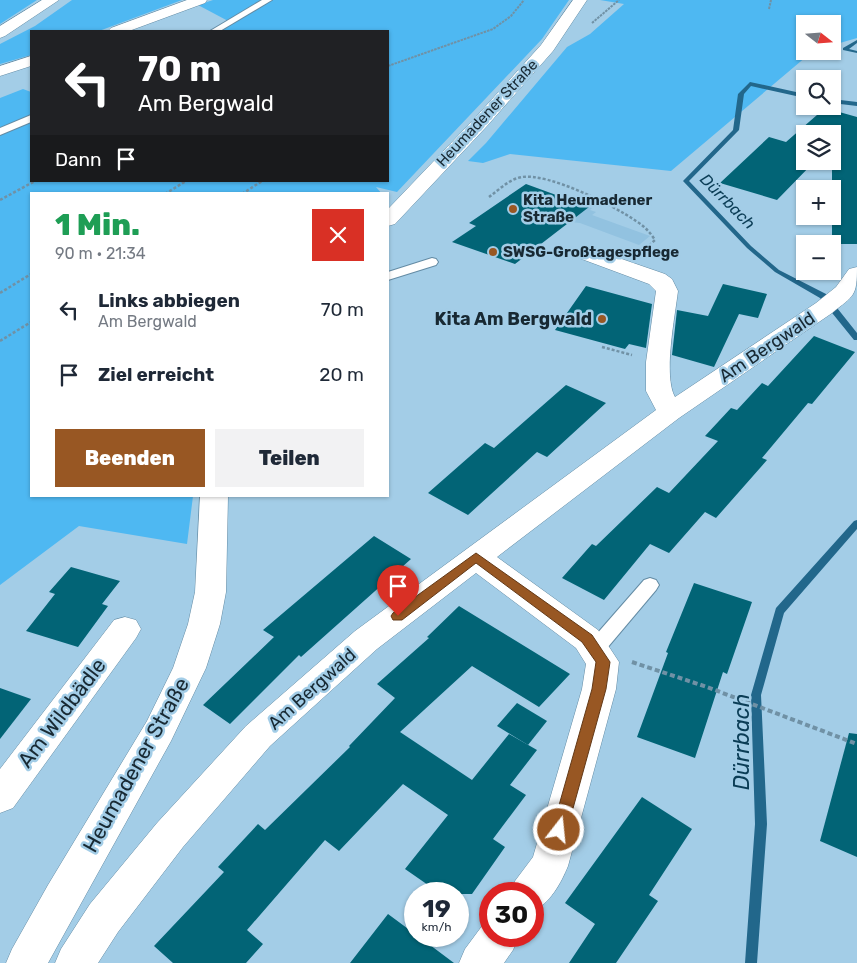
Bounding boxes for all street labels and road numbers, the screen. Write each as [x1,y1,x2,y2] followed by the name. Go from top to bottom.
[433,56,541,170] street label: Heumadener Straße
[715,307,819,387] street label: Am Bergwald
[263,644,361,734] street label: Am Bergwald
[12,653,111,772] street label: Am Wildbädle
[77,673,194,856] street label: Heumadener Straße

